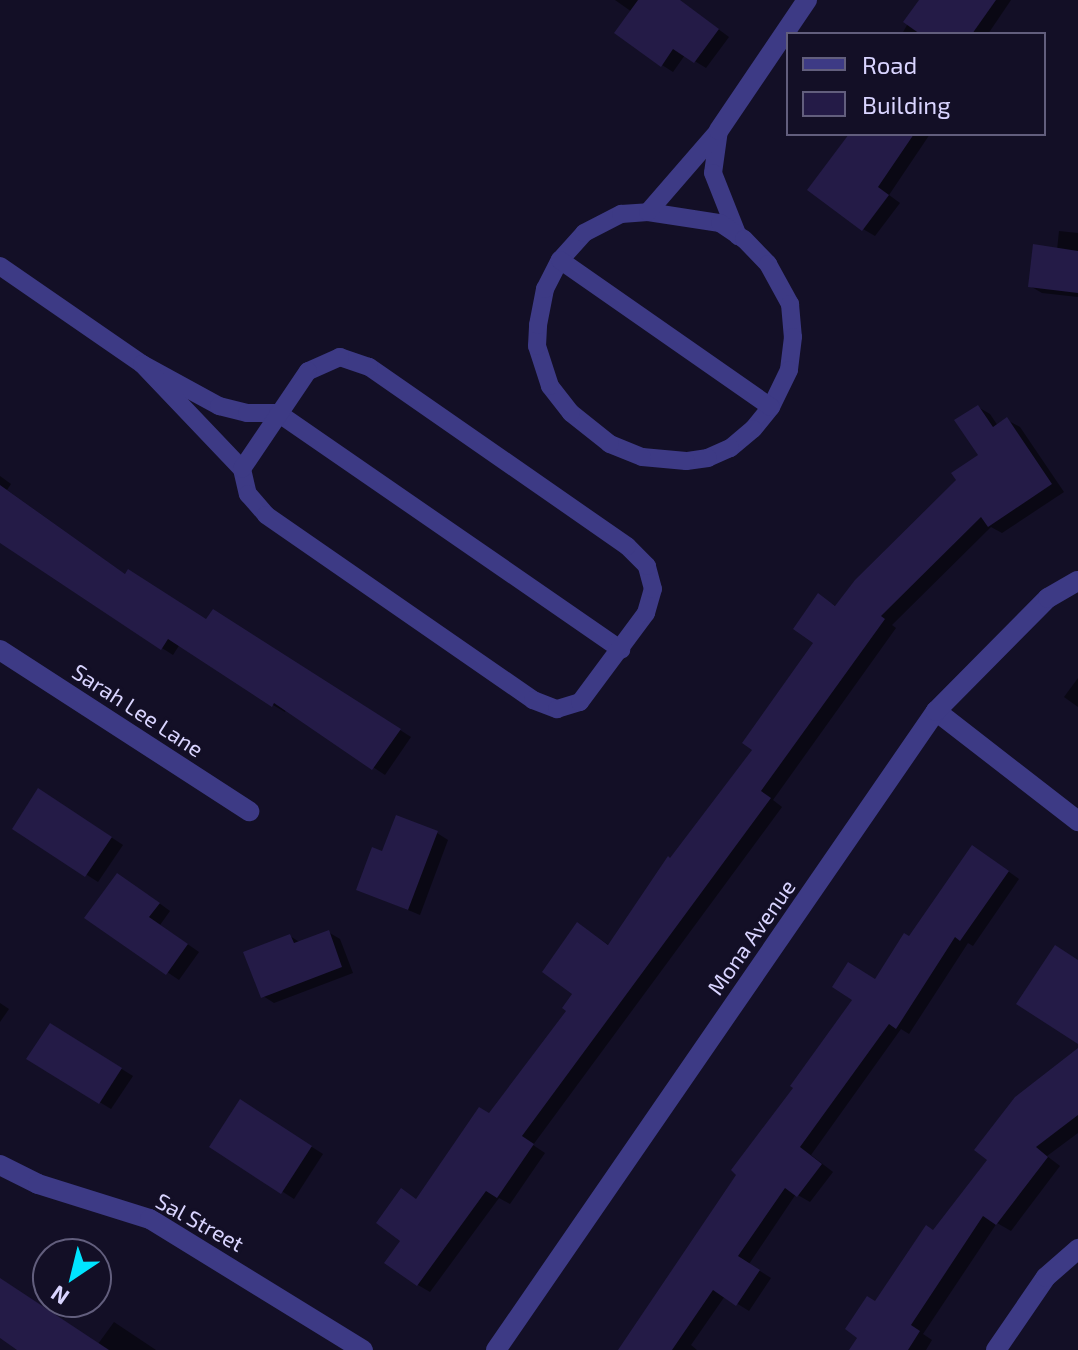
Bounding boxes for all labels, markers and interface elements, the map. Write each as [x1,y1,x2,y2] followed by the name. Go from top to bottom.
[786,32,1046,136] legend
[862,50,917,79] text: Road
[862,90,951,119] text: Building
[68,658,208,762] street label: Sarah Lee Lane
[701,874,801,1000] street label: Mona Avenue
[151,1187,249,1257] street label: Sal Street
[32,1238,112,1318] north arrow
[45,1281,73,1311] text: N

